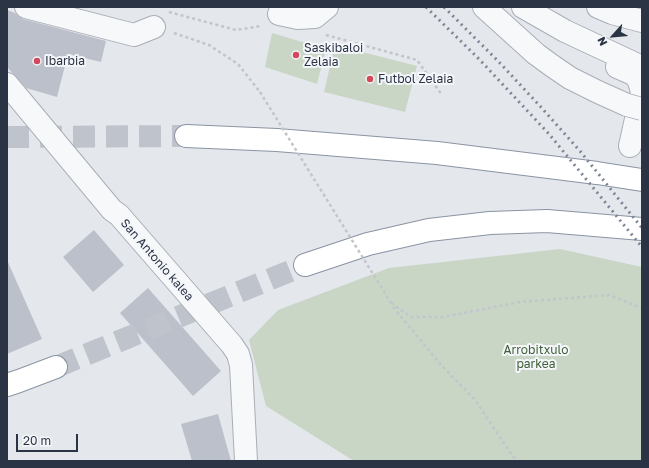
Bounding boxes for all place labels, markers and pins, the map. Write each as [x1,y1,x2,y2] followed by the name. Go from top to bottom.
[304,41,363,69] place label: Saskibaloi Zelaia
[291,50,301,60] marker: Saskibaloi Zelaia
[45,54,85,68] place label: Ibarbia
[32,56,42,66] marker: Ibarbia
[378,72,453,86] place label: Futbol Zelaia
[365,74,375,84] marker: Futbol Zelaia

